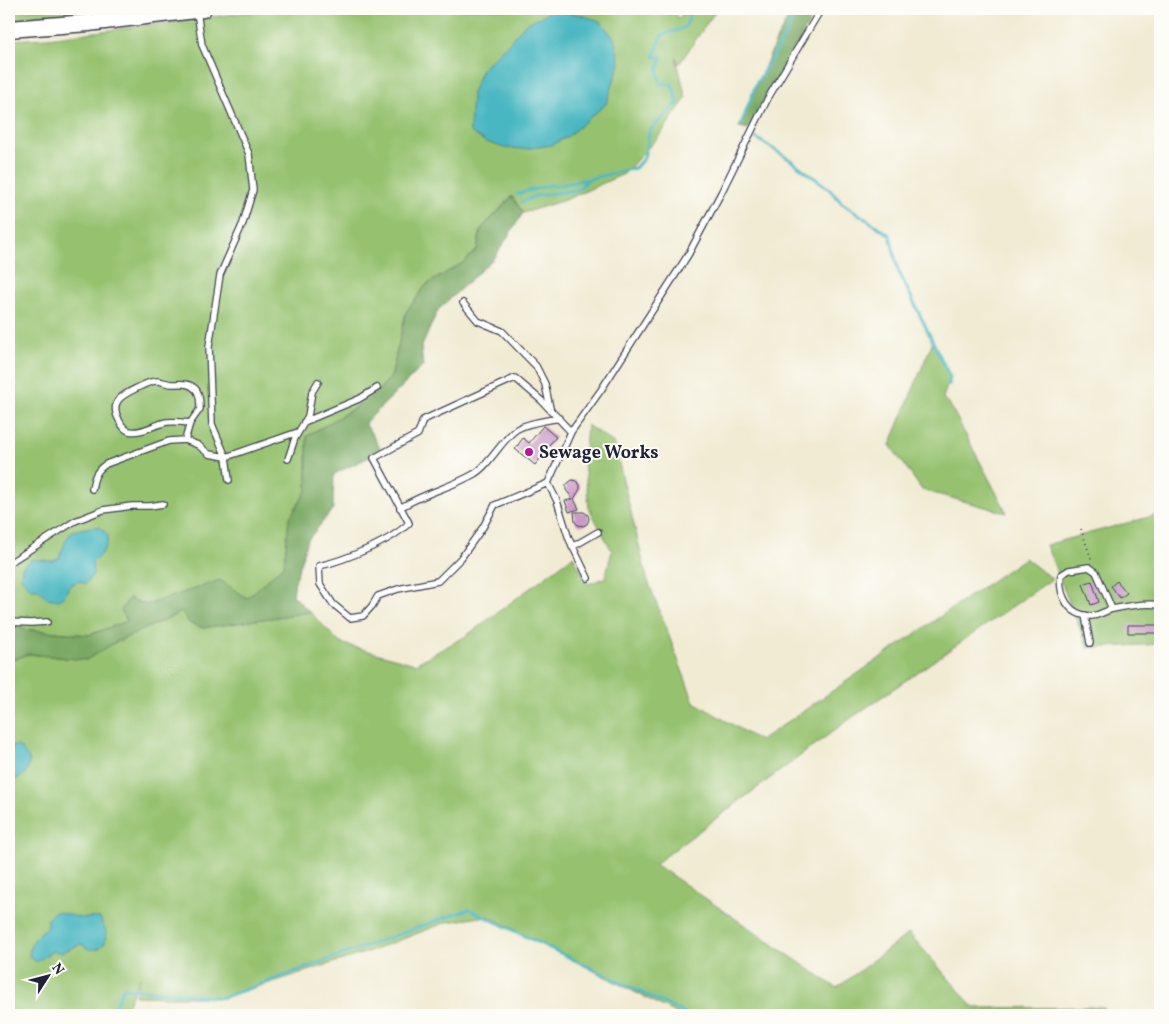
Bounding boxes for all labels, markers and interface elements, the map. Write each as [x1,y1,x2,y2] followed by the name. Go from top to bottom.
[539,441,659,466] place label: Sewage Works
[523,446,535,458] marker: Sewage Works
[22,952,72,1002] north arrow
[47,960,68,979] text: N

